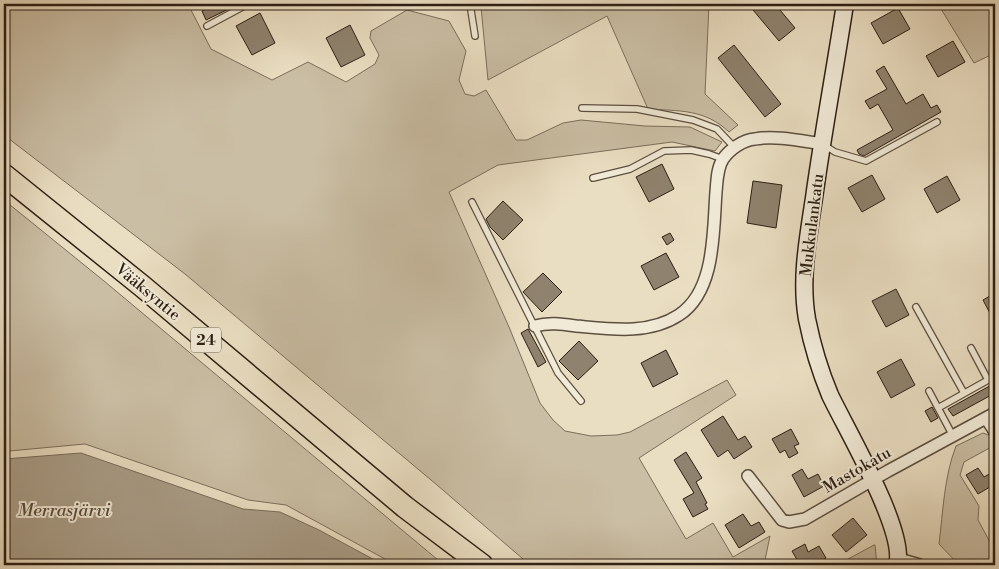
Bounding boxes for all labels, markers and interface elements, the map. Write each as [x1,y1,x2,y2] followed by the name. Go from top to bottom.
[796,172,828,278] street label: Mukkulankatu
[111,258,185,325] street label: Vääksyntie
[191,328,221,352] road number: 24
[819,442,895,498] street label: Mastokatu
[17,499,111,522] water label: Merrasjärvi

